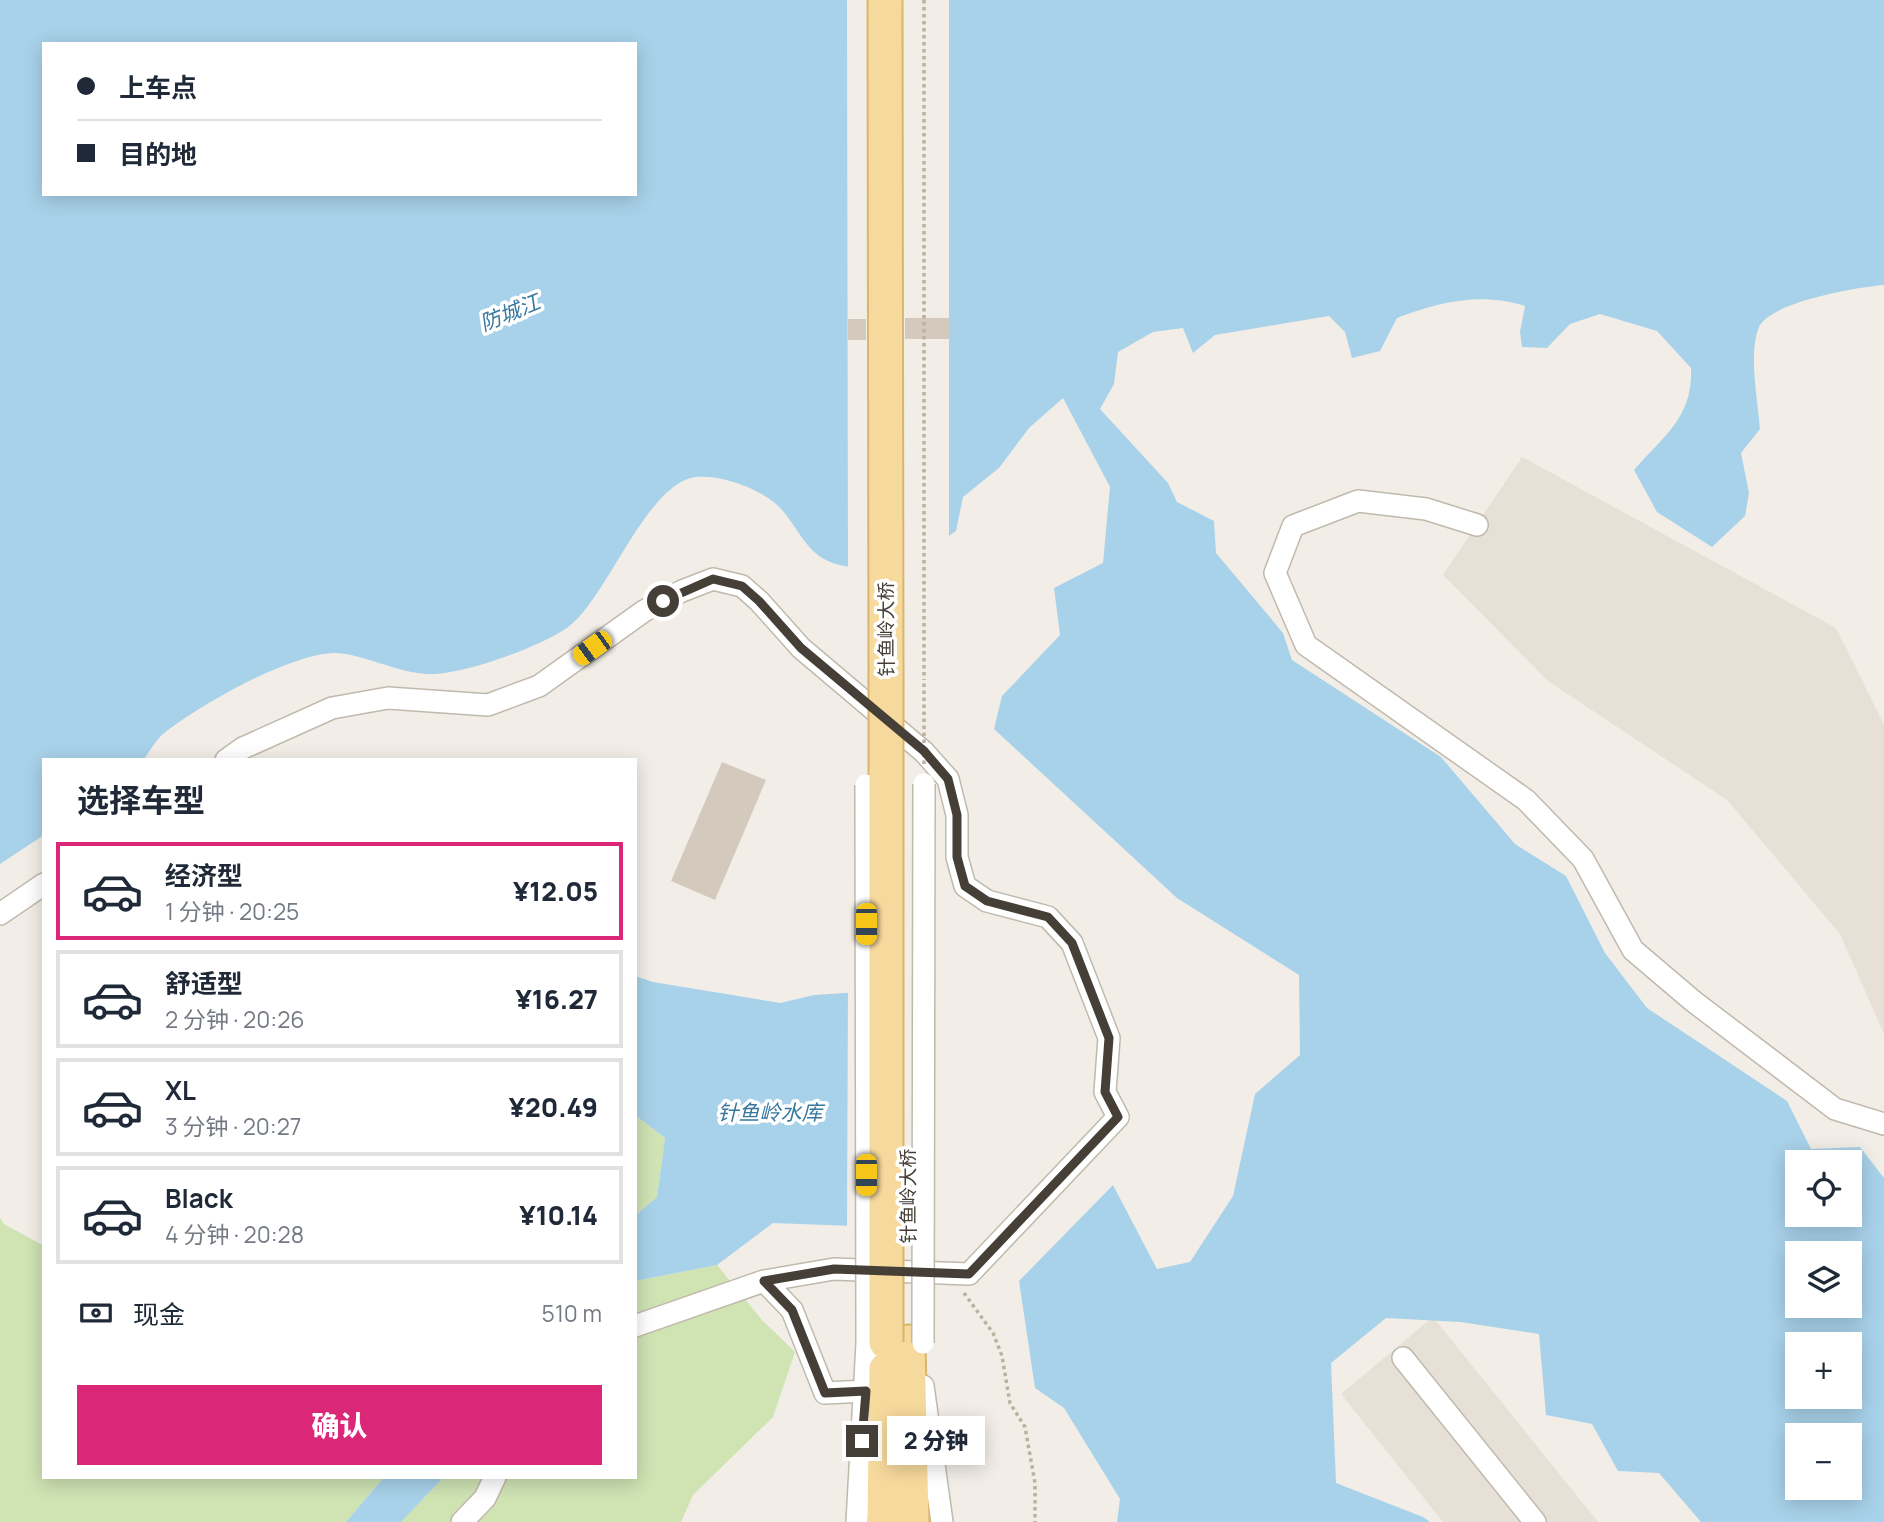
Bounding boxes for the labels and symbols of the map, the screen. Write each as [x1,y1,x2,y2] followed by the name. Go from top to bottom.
[475,287,546,337] water label: 防城江
[873,581,899,677] street label: 针鱼岭大桥
[647,585,679,617] route start
[569,627,616,669] car
[856,903,877,945] car
[718,1098,825,1126] water label: 针鱼岭水库
[895,1148,921,1244] street label: 针鱼岭大桥
[856,1154,877,1196] car
[886,1416,984,1466] callout: 2 分钟
[846,1425,878,1457] route end

